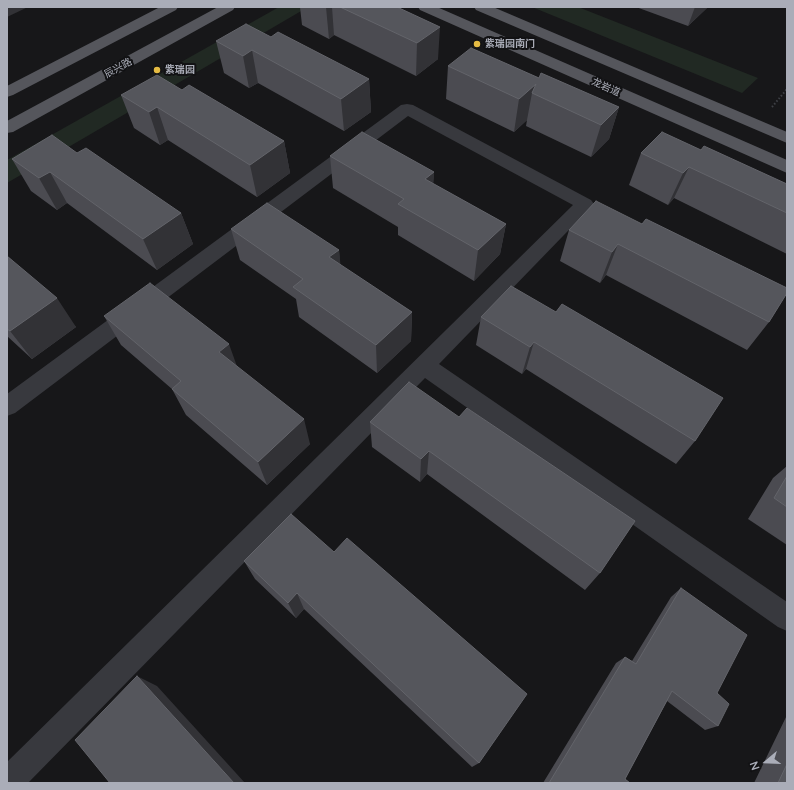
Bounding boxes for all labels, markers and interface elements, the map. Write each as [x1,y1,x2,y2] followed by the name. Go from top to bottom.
[485,38,535,50] place label: 紫瑞园南门
[472,39,482,49] marker: 紫瑞园南门
[102,55,134,81] street label: 辰兴路
[165,64,195,76] place label: 紫瑞园
[152,65,162,75] marker: 紫瑞园
[590,75,622,99] street label: 龙岩道
[746,742,786,782] north arrow
[747,760,762,772] text: N

